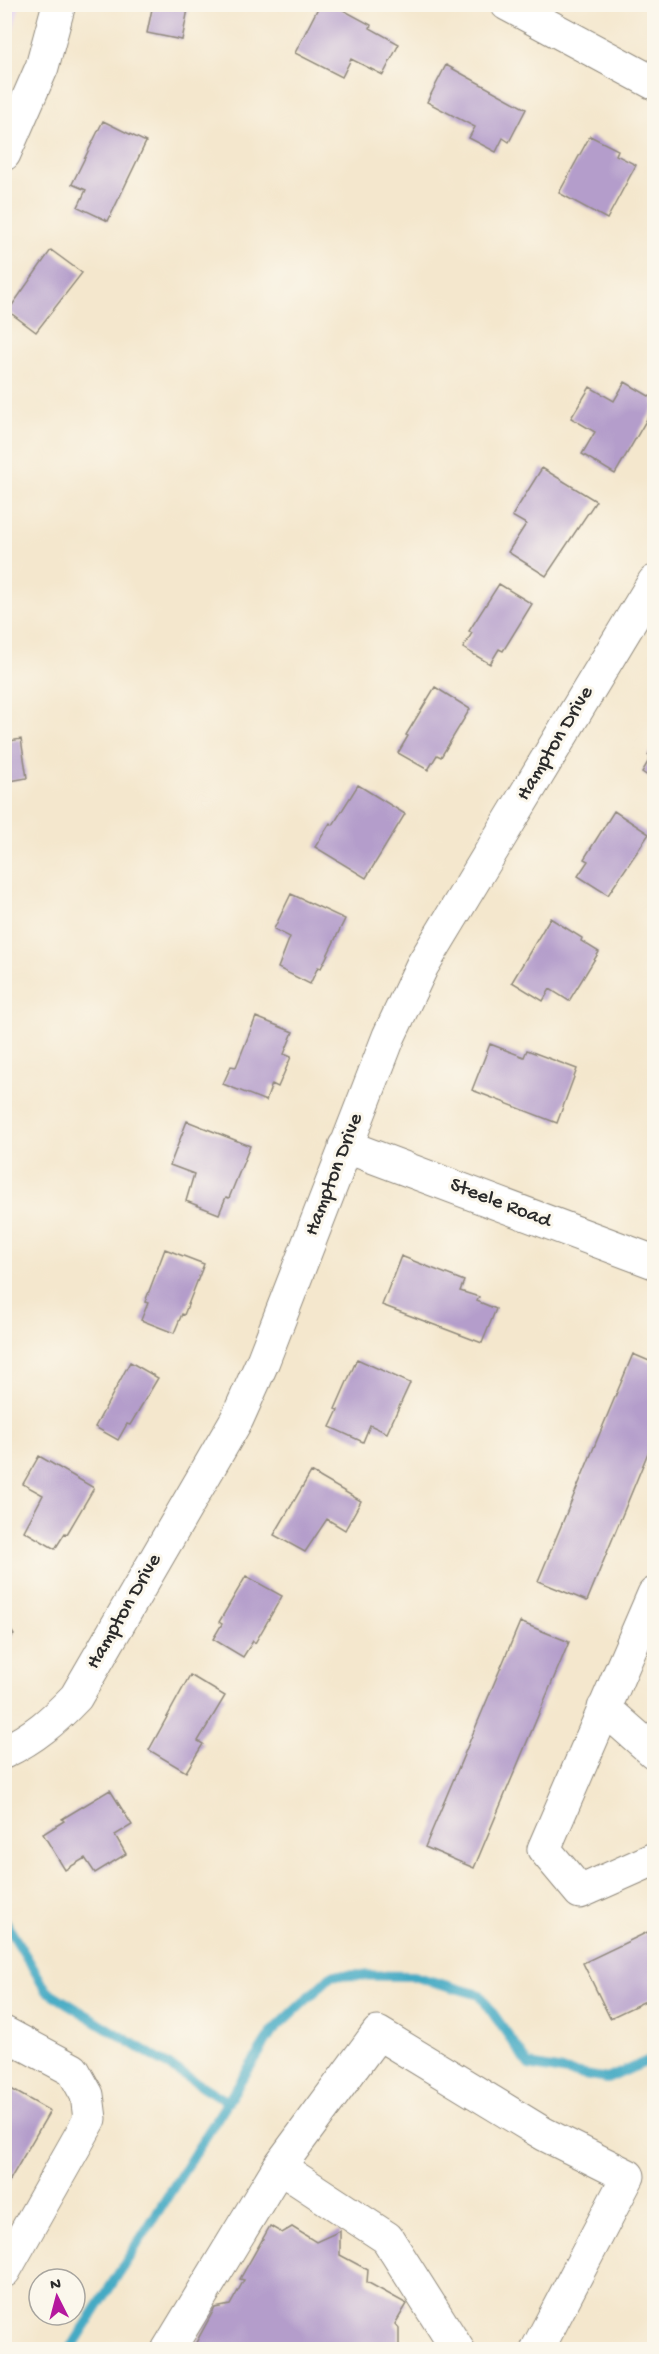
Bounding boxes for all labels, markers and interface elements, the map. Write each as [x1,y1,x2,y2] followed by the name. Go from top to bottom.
[512,681,601,806] street label: Hampton Drive
[300,1109,370,1240] street label: Hampton Drive
[446,1173,556,1235] street label: Steele Road
[82,1549,169,1674] street label: Hampton Drive
[27,2267,87,2327] north arrow
[50,2276,63,2296] text: N

